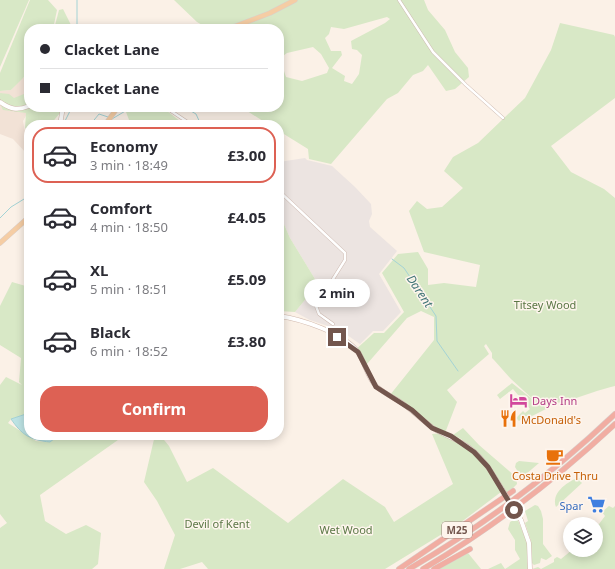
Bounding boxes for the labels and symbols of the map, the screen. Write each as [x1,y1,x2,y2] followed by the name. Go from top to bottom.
[403,271,438,312] water label: Darent
[304,279,370,307] callout: 2 min
[514,297,576,312] park label: Titsey Wood
[328,328,346,346] route end
[509,390,529,410] hotel icon: Days Inn
[532,393,577,408] place label: Days Inn
[498,409,518,429] restaurant icon: McDonald's
[521,412,581,427] place label: McDonald's
[545,447,565,467] cafe icon: Costa Drive Thru
[512,468,598,483] place label: Costa Drive Thru
[586,495,606,515] supermarket icon: Spar
[559,498,583,513] place label: Spar
[505,501,523,519] route start
[184,516,250,531] park label: Devil of Kent
[319,522,373,537] park label: Wet Wood
[442,522,472,538] road number: M25

